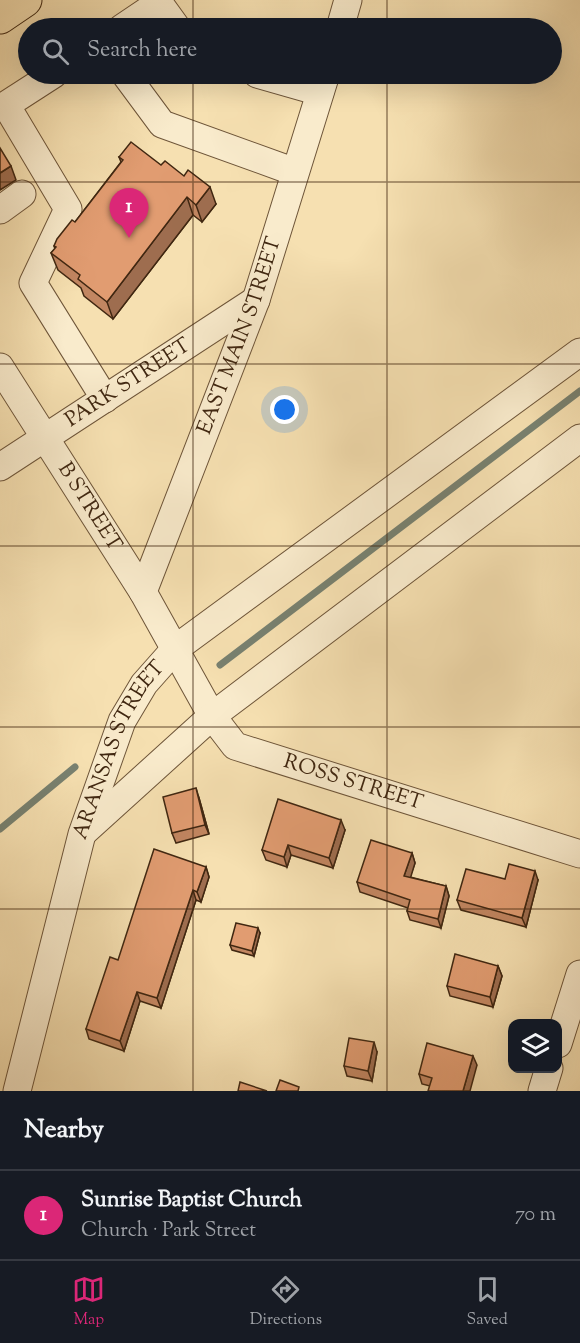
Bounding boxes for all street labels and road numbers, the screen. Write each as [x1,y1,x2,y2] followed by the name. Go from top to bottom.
[190,233,290,439] street label: EAST MAIN STREET
[60,331,197,435] street label: PARK STREET
[49,457,129,558] street label: B STREET
[66,654,173,844] street label: ARANSAS STREET
[280,747,427,819] street label: ROSS STREET

